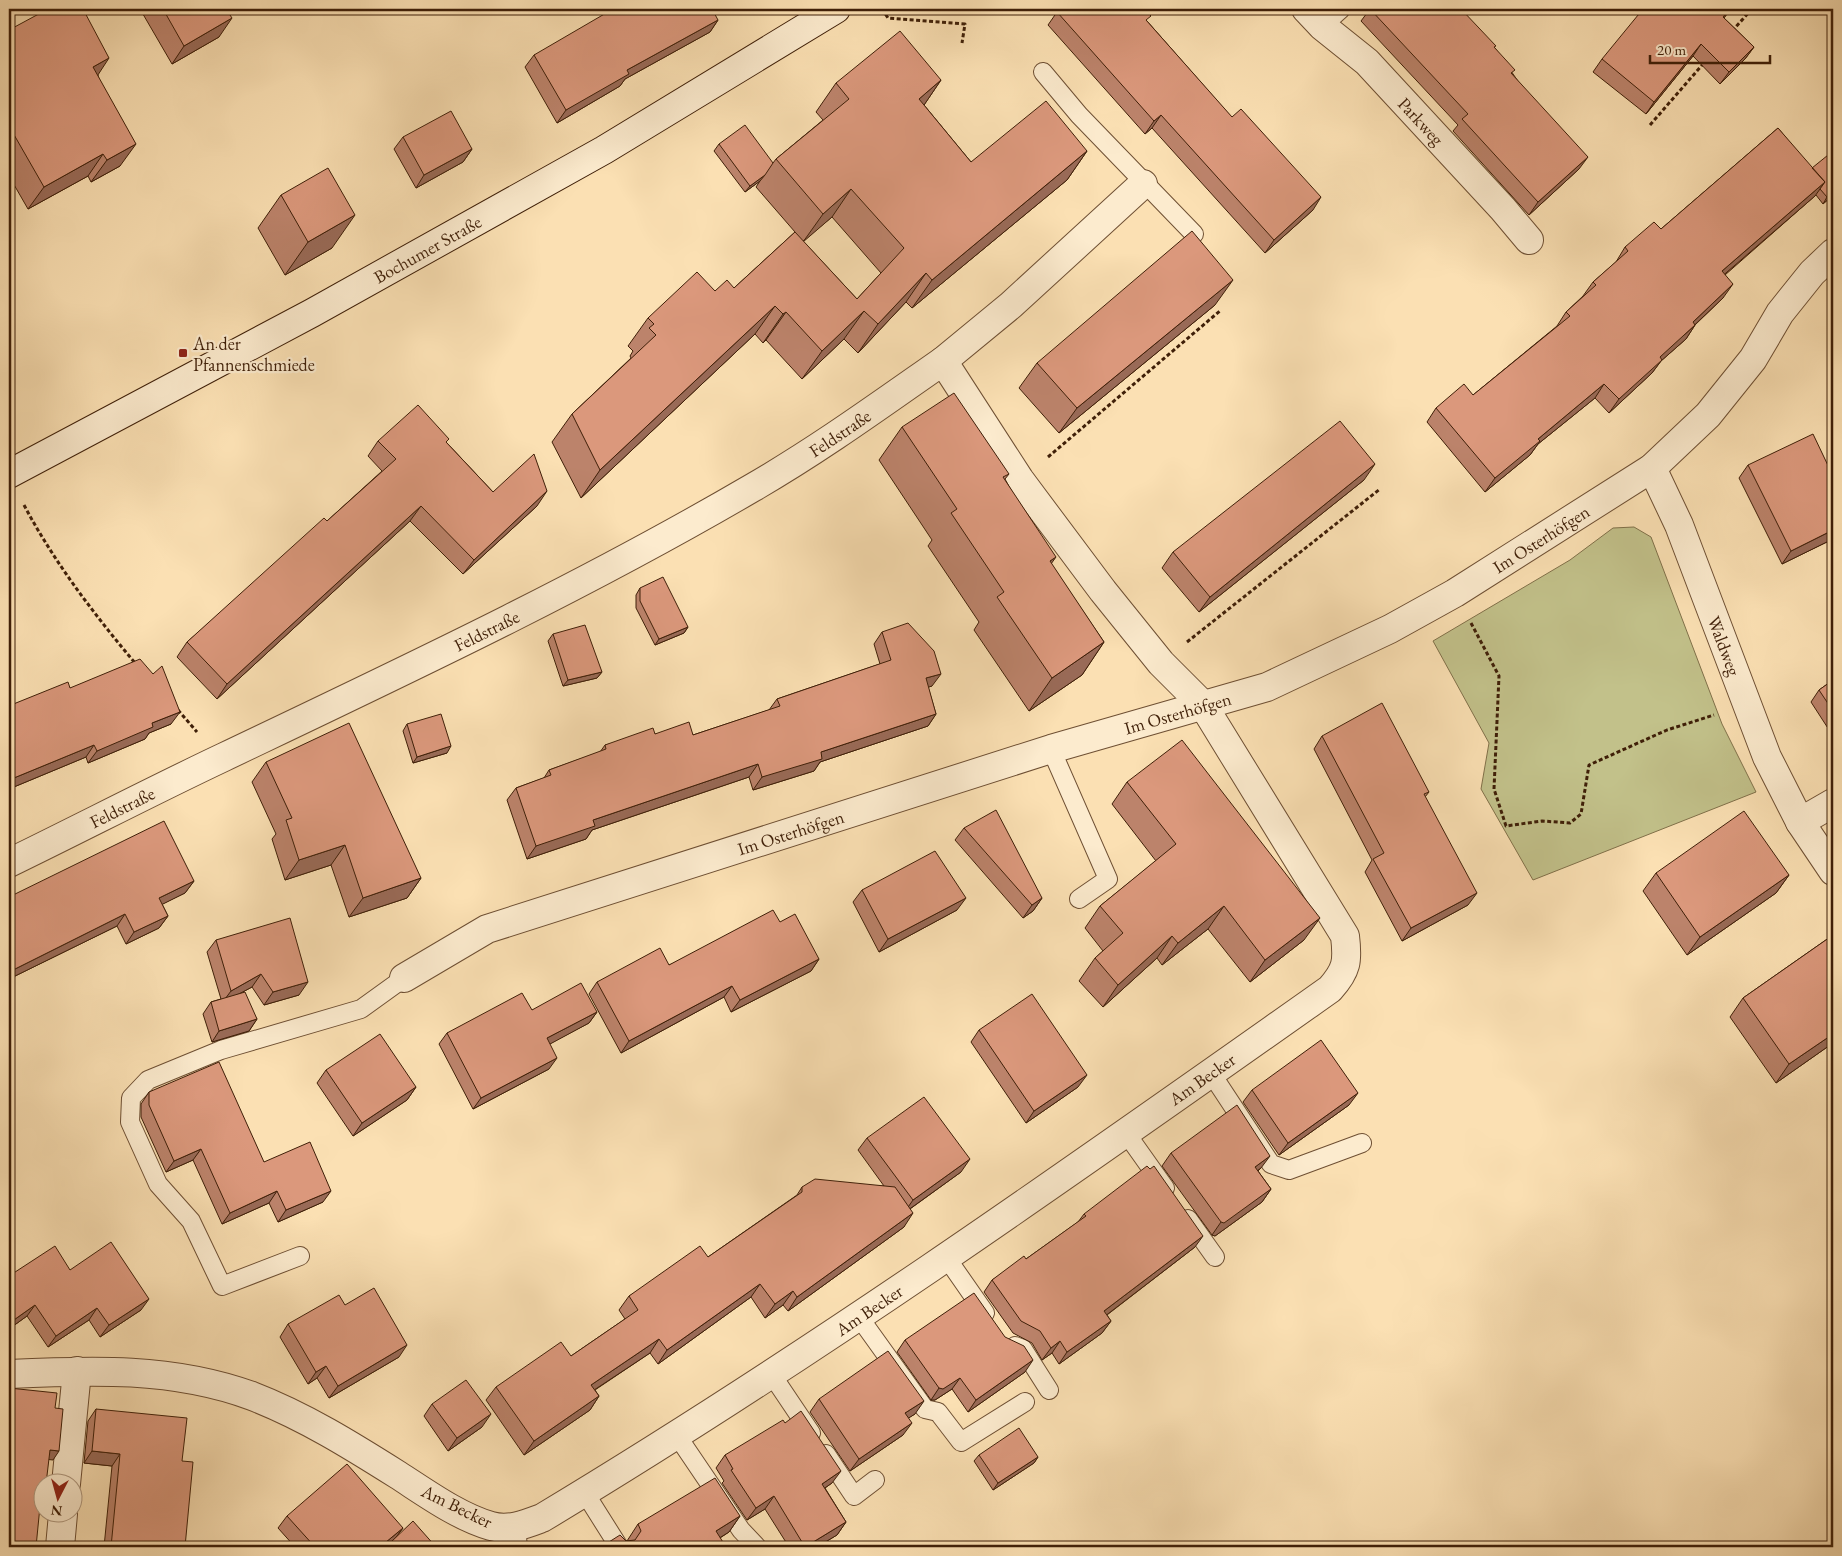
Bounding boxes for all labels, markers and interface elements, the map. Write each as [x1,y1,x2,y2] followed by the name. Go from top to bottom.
[1650,32,1770,64] scale bar
[1657,40,1686,59] text: 20 m
[1393,92,1449,150] street label: Parkweg
[369,210,485,288] street label: Bochumer Straße
[192,332,315,376] place label: An der Pfannenschmiede
[177,347,189,359] marker: An der Pfannenschmiede
[804,404,875,462] street label: Feldstraße
[1488,499,1594,578] street label: Im Osterhöfgen
[450,604,523,656] street label: Feldstraße
[1703,612,1747,679] street label: Waldweg
[1121,686,1234,739] street label: Im Osterhöfgen
[85,781,158,833] street label: Feldstraße
[734,804,847,860] street label: Im Osterhöfgen
[1163,1048,1240,1111] street label: Am Becker
[830,1279,907,1341] street label: Am Becker
[32,1474,82,1524] north arrow
[417,1479,496,1533] street label: Am Becker
[49,1501,63,1520] text: N

